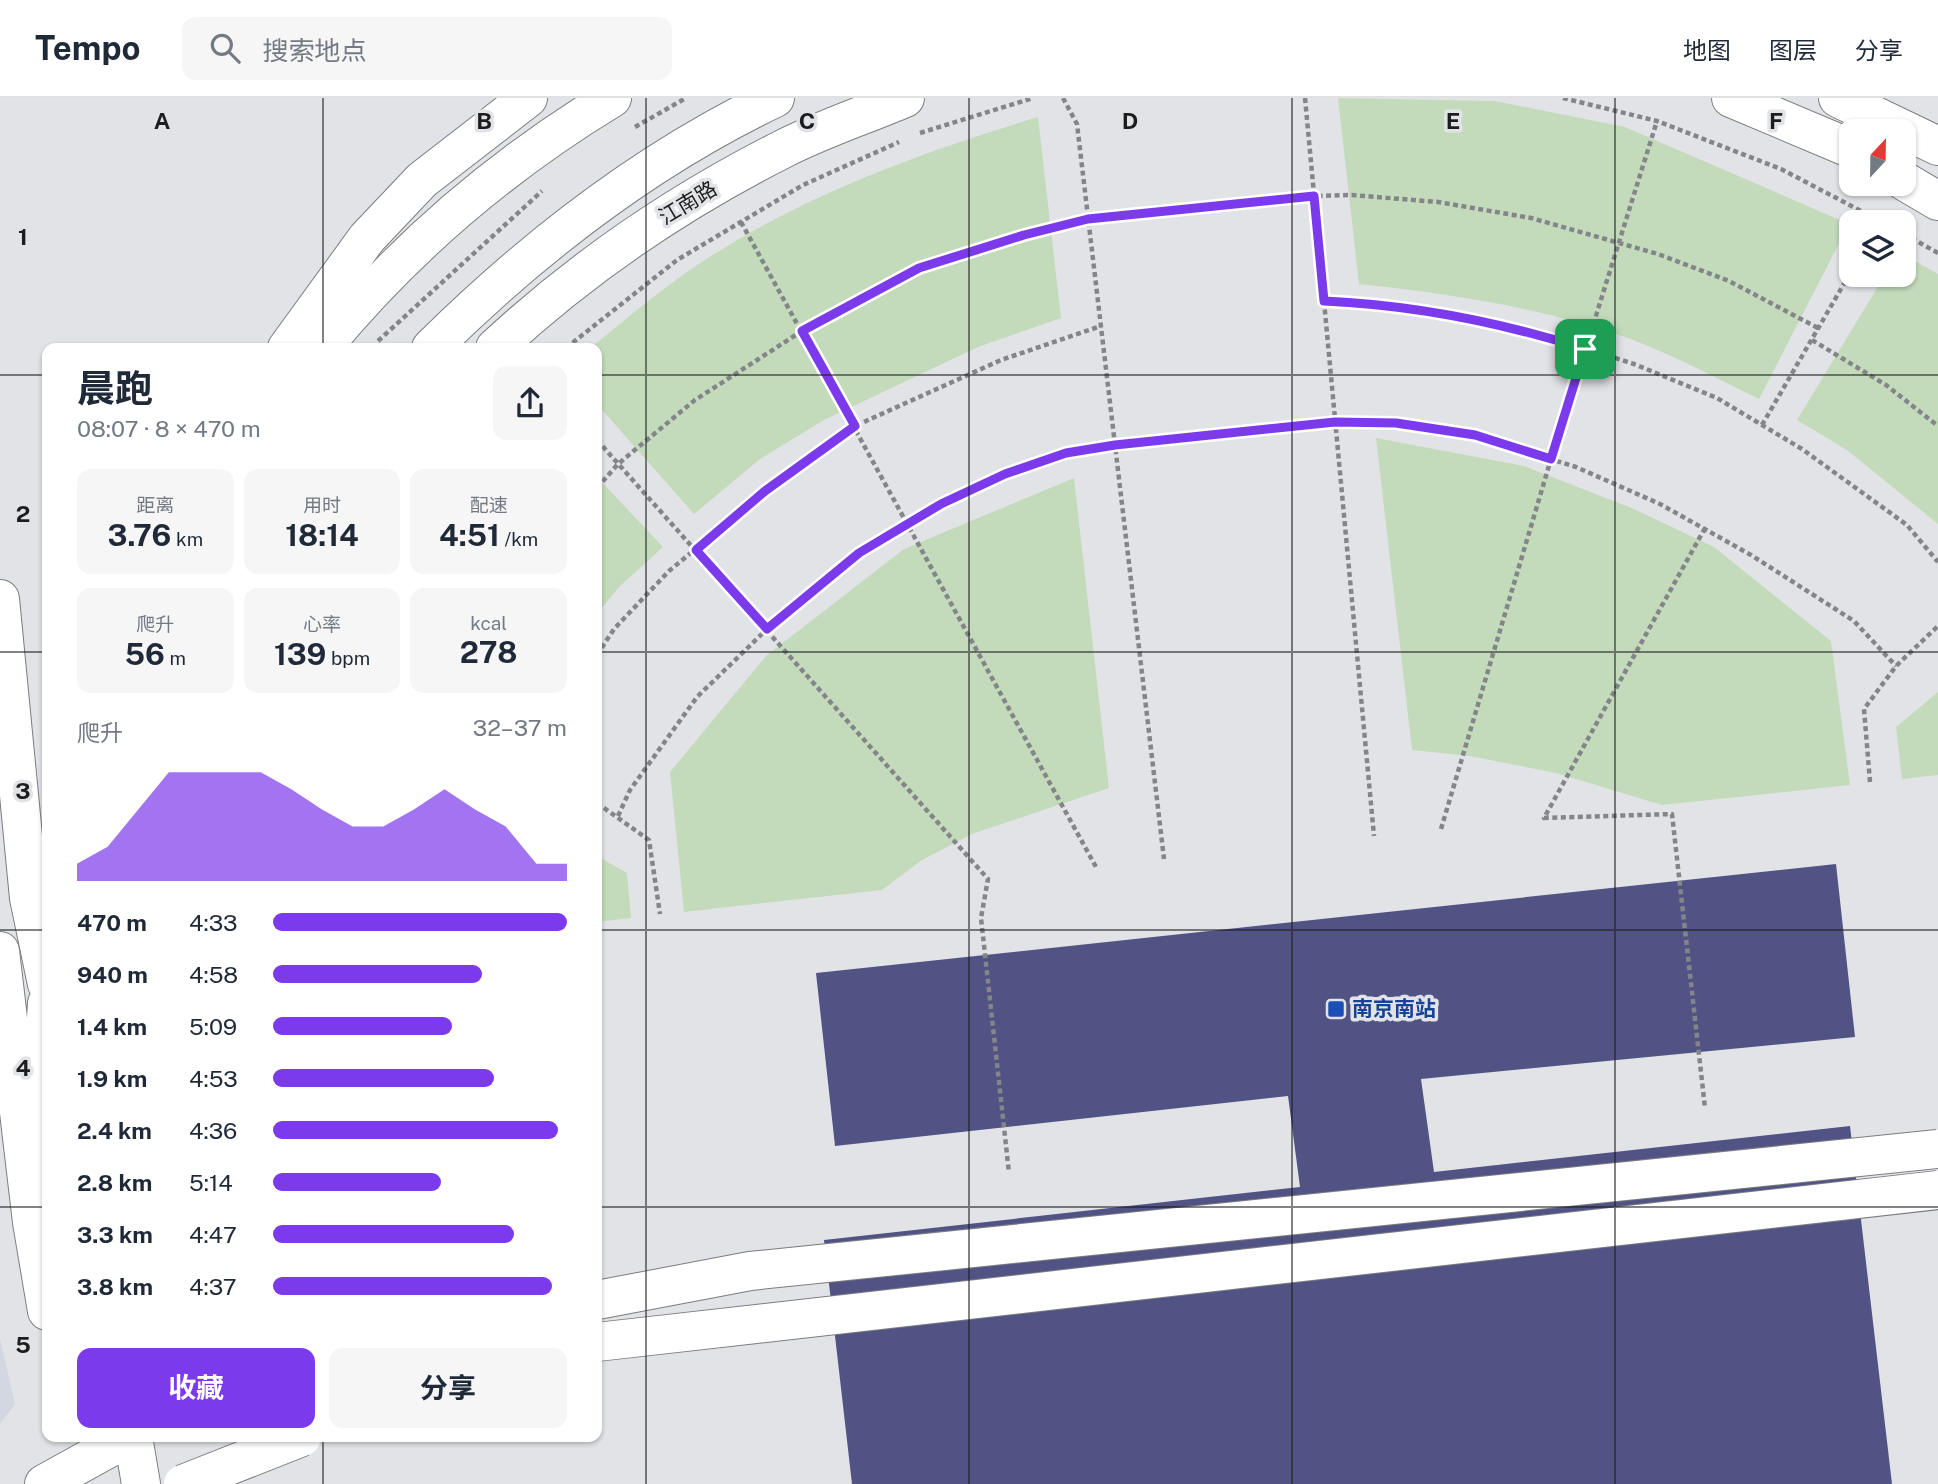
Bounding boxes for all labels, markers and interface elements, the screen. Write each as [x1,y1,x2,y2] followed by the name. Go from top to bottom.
[182,17,672,80] search box
[35,29,140,67] text: Tempo
[206,29,244,67] icon: search
[262,35,366,66] text: 搜索地点
[1683,36,1731,64] text: 地图
[1769,36,1817,64] text: 图层
[1855,36,1903,64] text: 分享
[154,107,171,134] text: A
[476,107,492,134] text: B
[799,107,815,134] text: C
[1122,107,1138,134] text: D
[1446,107,1460,134] text: E
[1769,107,1783,134] text: F
[1839,119,1916,196] north arrow
[1839,119,1916,287] map controls
[654,176,721,230] street label: 江南路
[1839,210,1916,287] button: layers
[18,223,28,250] text: 1
[1555,319,1615,379] pin
[1566,330,1604,368] icon: arrive
[77,366,153,411] text: 晨跑
[493,366,567,440] button: share
[77,415,261,442] text: 08:07 · 8 × 470 m
[136,494,174,516] text: 距离
[303,494,341,516] text: 用时
[470,494,508,516] text: 配速
[16,500,30,527] text: 2
[108,517,171,553] text: 3.76
[285,517,359,553] text: 18:14
[439,517,500,553] text: 4:51
[171,528,203,550] text: km
[500,528,538,550] text: /km
[470,612,507,634] text: kcal
[136,613,174,635] text: 爬升
[303,613,341,635] text: 心率
[460,634,518,670] text: 278
[125,636,165,672] text: 56
[274,636,326,672] text: 139
[165,647,186,669] text: m
[326,647,370,669] text: bpm
[473,714,567,741] text: 32–37 m
[77,719,123,746] text: 爬升
[15,777,31,804] text: 3
[77,909,147,936] text: 470 m
[189,909,237,936] text: 4:33
[77,961,148,988] text: 940 m
[189,961,238,988] text: 4:58
[1352,996,1436,1021] place label: 南京南站
[1326,999,1346,1019] marker: 南京南站
[77,1013,147,1040] text: 1.4 km
[189,1013,237,1040] text: 5:09
[15,1054,31,1081] text: 4
[77,1065,147,1092] text: 1.9 km
[189,1065,238,1092] text: 4:53
[77,1117,152,1144] text: 2.4 km
[189,1117,237,1144] text: 4:36
[77,1169,152,1196] text: 2.8 km
[189,1169,233,1196] text: 5:14
[77,1221,153,1248] text: 3.3 km
[189,1221,237,1248] text: 4:47
[77,1273,153,1300] text: 3.8 km
[189,1273,237,1300] text: 4:37
[15,1331,31,1358] text: 5
[77,1348,315,1428] button: 收藏
[329,1348,567,1428] button: 分享

